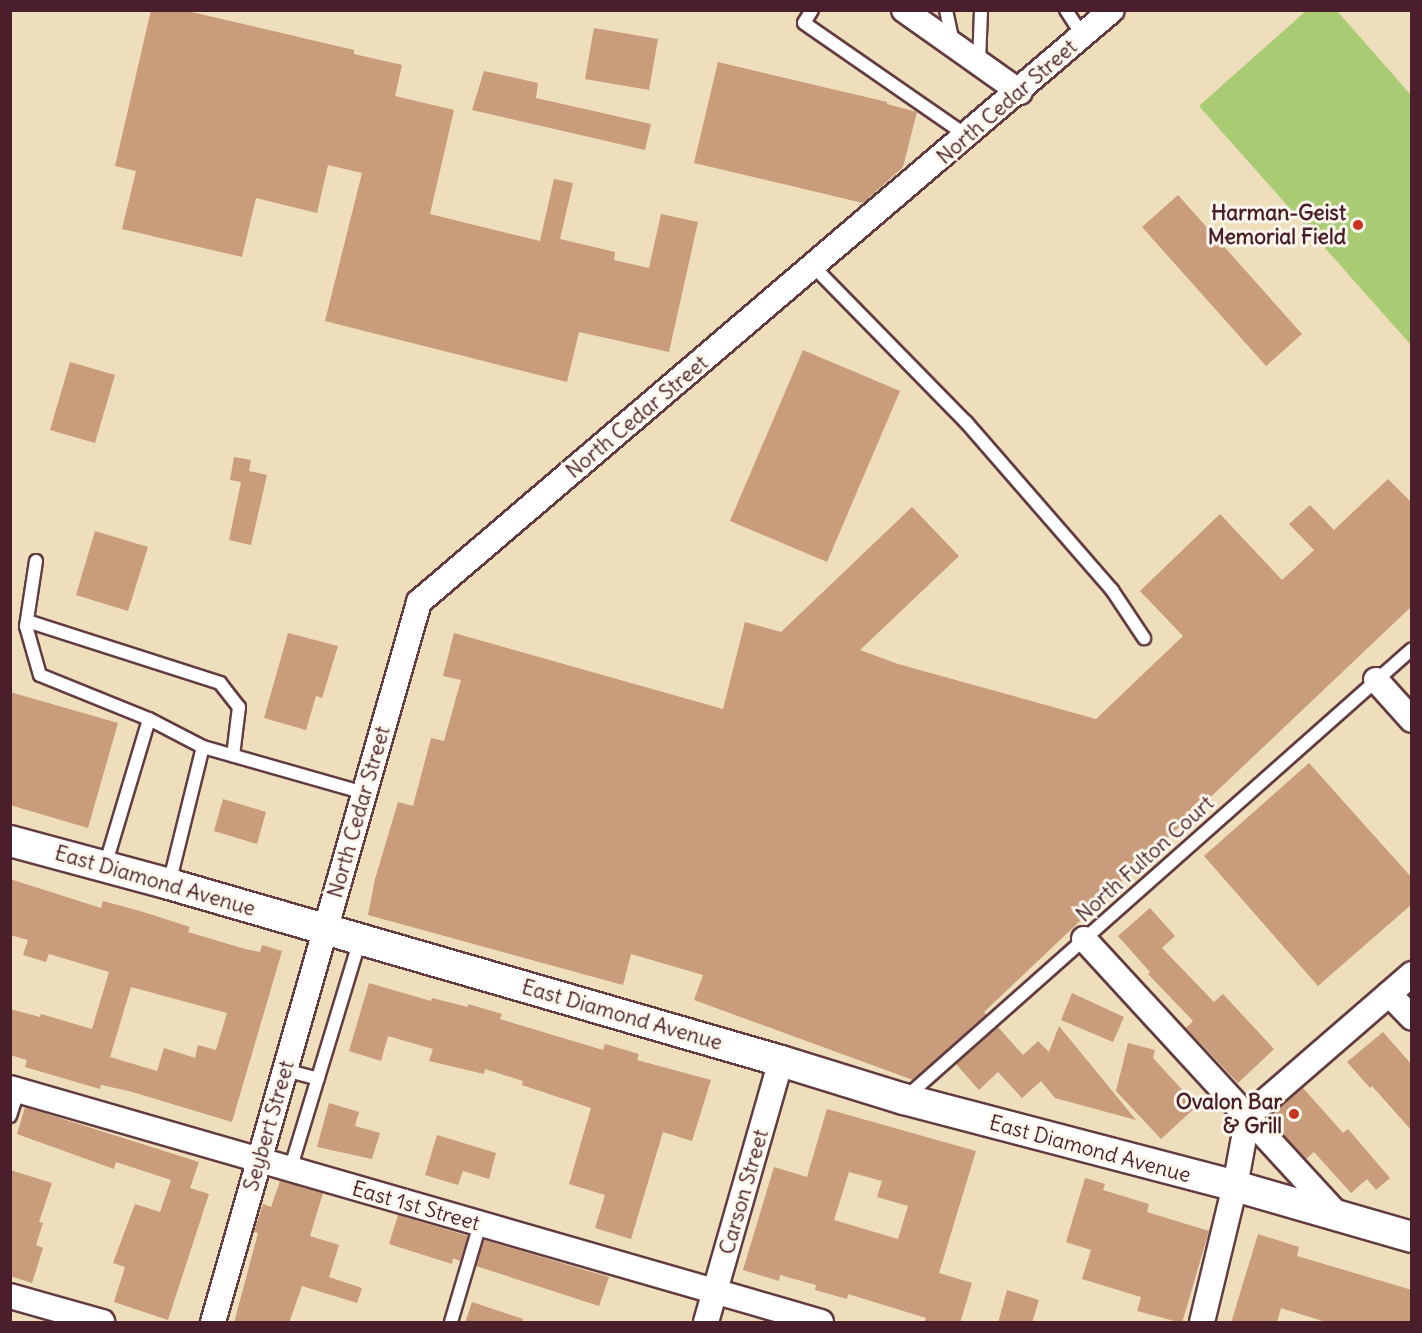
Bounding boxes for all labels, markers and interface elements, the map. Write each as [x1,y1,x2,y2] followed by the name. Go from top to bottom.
[932,34,1082,170] street label: North Cedar Street
[1208,200,1346,250] place label: Harman-Geist Memorial Field
[1351,218,1365,232] marker: Harman-Geist Memorial Field
[561,350,713,484] street label: North Cedar Street
[322,723,396,901] street label: North Cedar Street
[1071,791,1219,927] street label: North Fulton Court
[52,840,258,922] street label: East Diamond Avenue
[519,974,725,1056] street label: East Diamond Avenue
[238,1058,300,1194] street label: Seybert Street
[1176,1089,1282,1139] place label: Ovalon Bar & Grill
[1287,1107,1301,1121] marker: Ovalon Bar & Grill
[987,1110,1193,1188] street label: East Diamond Avenue
[714,1127,774,1257] street label: Carson Street
[349,1176,483,1236] street label: East 1st Street

